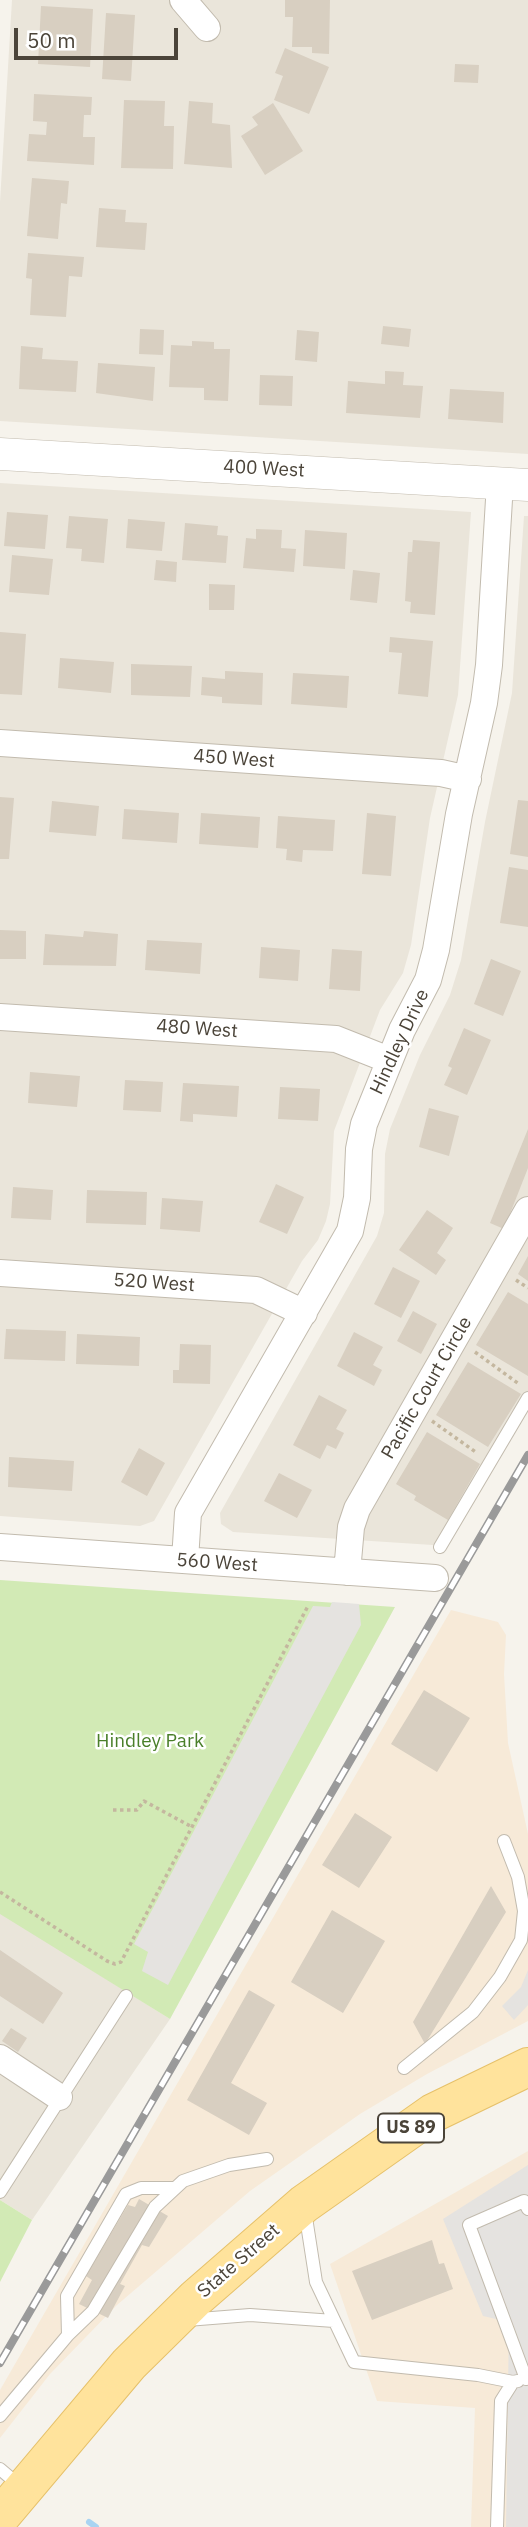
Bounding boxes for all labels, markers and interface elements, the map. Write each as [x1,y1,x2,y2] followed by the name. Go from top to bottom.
[18,14,182,58] scale bar
[27,26,76,54] text: 50 m
[223,455,305,483] street label: 400 West
[193,745,275,773] street label: 450 West
[366,986,434,1098] street label: Hindley Drive
[156,1015,238,1043] street label: 480 West
[113,1269,195,1297] street label: 520 West
[377,1313,477,1463] street label: Pacific Court Circle
[176,1549,258,1577] street label: 560 West
[96,1731,204,1753] park label: Hindley Park
[378,2114,444,2142] road number: US 89
[193,2219,285,2303] street label: State Street

